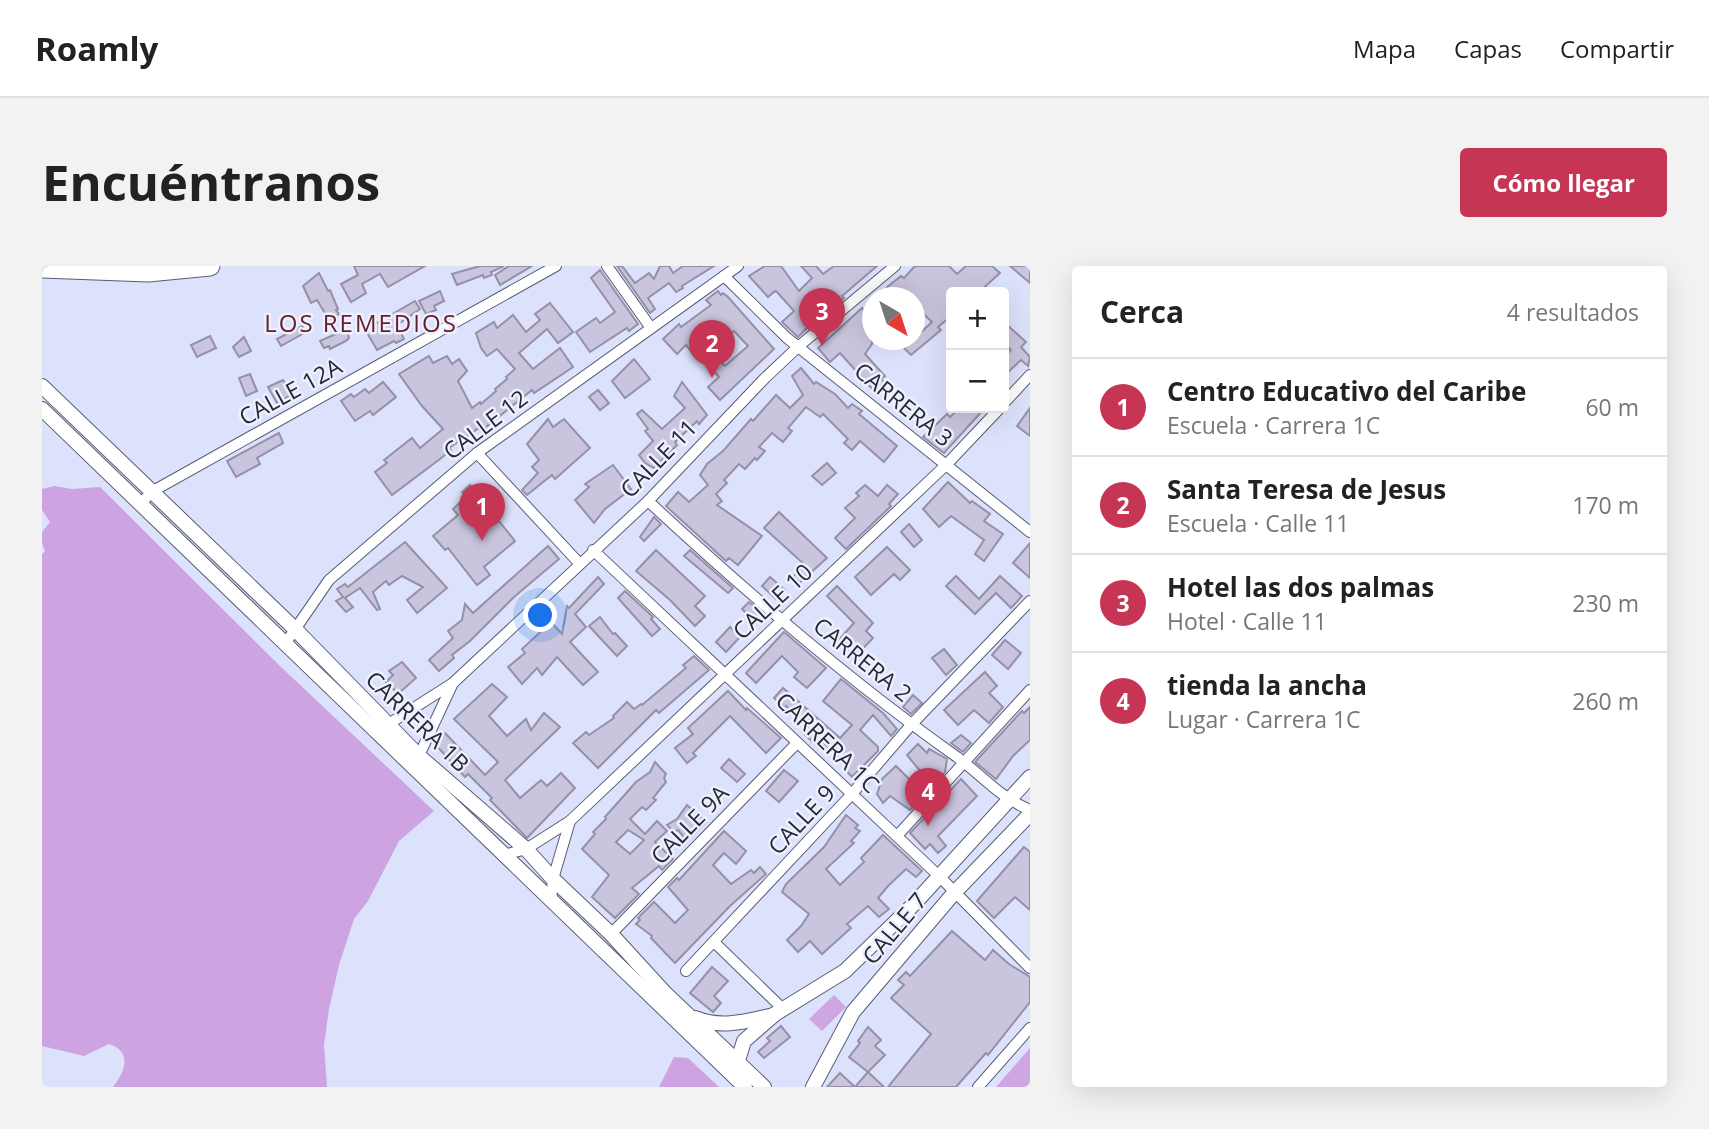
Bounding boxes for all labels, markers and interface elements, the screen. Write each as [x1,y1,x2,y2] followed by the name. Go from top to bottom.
[35,26,158,71] text: Roamly
[1353,32,1416,65] text: Mapa
[1454,32,1522,65] text: Capas
[1560,32,1674,65] text: Compartir
[1460,148,1667,217] button: Cómo llegar
[42,149,380,215] text: Encuéntranos
[862,287,925,350] north arrow
[946,287,1009,413] map controls
[946,287,1009,350] button: +
[799,288,845,346] pin: 3
[1100,291,1184,332] text: Cerca
[1507,296,1639,328] text: 4 resultados
[264,306,458,339] district label: LOS REMEDIOS
[689,320,735,378] pin: 2
[233,349,347,432] street label: CALLE 12A
[946,350,1009,413] button: −
[848,354,960,454] street label: CARRERA 3
[1167,373,1526,409] text: Centro Educativo del Caribe
[436,382,534,466] street label: CALLE 12
[1116,391,1130,423] text: 1
[1585,391,1639,423] text: 60 m
[1167,409,1380,441] text: Escuela · Carrera 1C
[612,412,704,504] street label: CALLE 11
[1167,471,1446,507] text: Santa Teresa de Jesus
[459,483,505,541] pin: 1
[1116,489,1130,521] text: 2
[1572,489,1639,521] text: 170 m
[1167,507,1349,539] text: Escuela · Calle 11
[725,556,819,646] street label: CALLE 10
[1167,569,1434,605] text: Hotel las dos palmas
[1116,587,1130,619] text: 3
[1572,587,1639,619] text: 230 m
[523,598,557,632] your location
[1167,605,1327,637] text: Hotel · Calle 11
[807,609,919,709] street label: CARRERA 2
[359,663,477,779] street label: CARRERA 1B
[1167,667,1367,703] text: tienda la ancha
[769,684,887,800] street label: CARRERA 1C
[1116,685,1130,717] text: 4
[1572,685,1639,717] text: 260 m
[1167,703,1361,735] text: Lugar · Carrera 1C
[905,768,951,826] pin: 4
[643,777,735,871] street label: CALLE 9A
[760,777,842,861] street label: CALLE 9
[854,885,934,971] street label: CALLE 7

